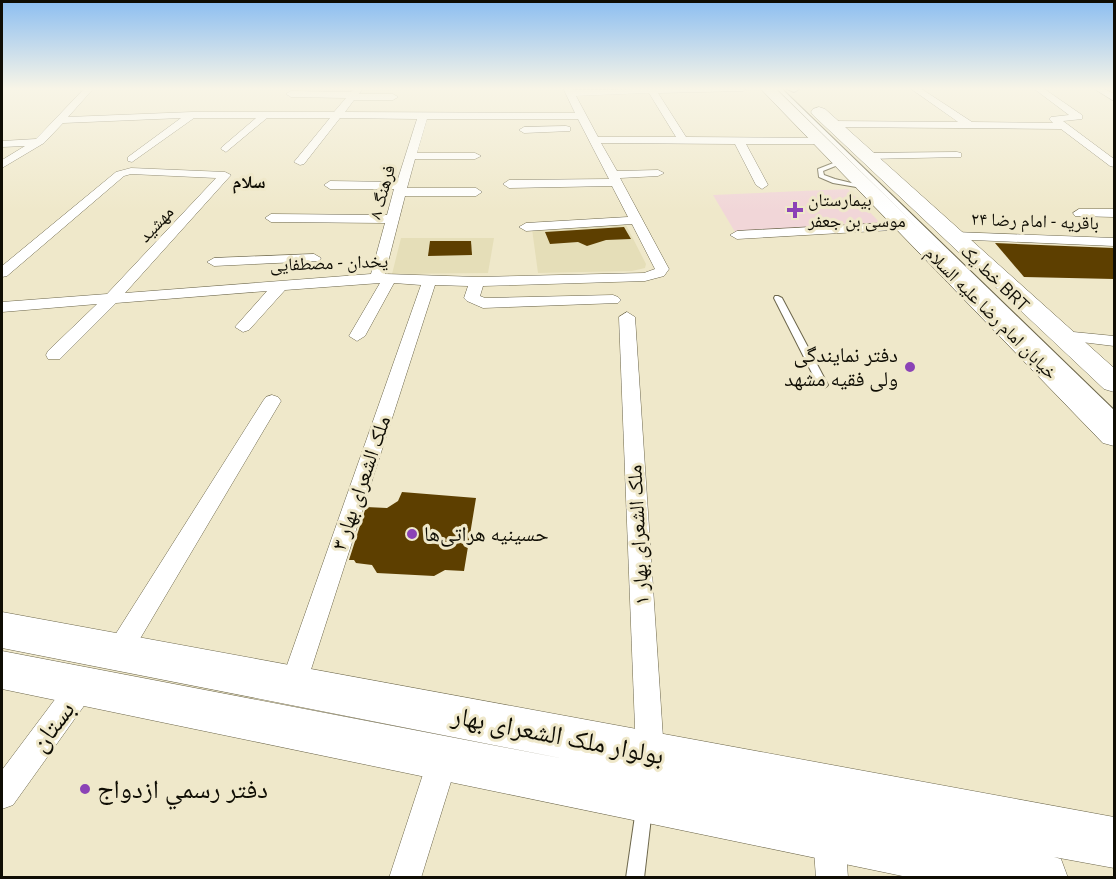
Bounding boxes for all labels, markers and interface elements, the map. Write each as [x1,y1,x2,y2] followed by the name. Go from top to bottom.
[364,162,399,221] street label: فرهنگ ۸
[233,171,266,194] district label: سلام
[807,189,906,232] place label: بیمارستان موسی بن جعفر
[134,201,178,246] street label: مهشید
[786,201,804,219] marker: بیمارستان موسی بن جعفر
[971,208,1099,235] street label: باقریه - امام رضا ۲۴
[957,240,1034,315] street label: خط یک BRT
[919,242,1062,385] street label: خیابان امام رضا علیه السلام
[269,250,389,276] street label: یخدان - مصطفایی
[784,342,898,392] place label: دفتر نمایندگی ولی فقیه مشهد
[903,360,917,374] marker: دفتر نمایندگی ولی فقیه مشهد
[326,412,395,553] street label: ملک الشعرای بهار ۳
[621,464,654,606] street label: ملک الشعرای بهار ۱
[424,521,549,547] place label: حسینیه هراتی‌ها
[405,527,419,541] marker: حسینیه هراتی‌ها
[23,695,81,758] street label: بستان
[448,700,667,771] street label: بولوار ملک الشعرای بهار
[97,774,268,810] place label: دفتر رسمي ازدواج
[78,782,92,796] marker: دفتر رسمي ازدواج

